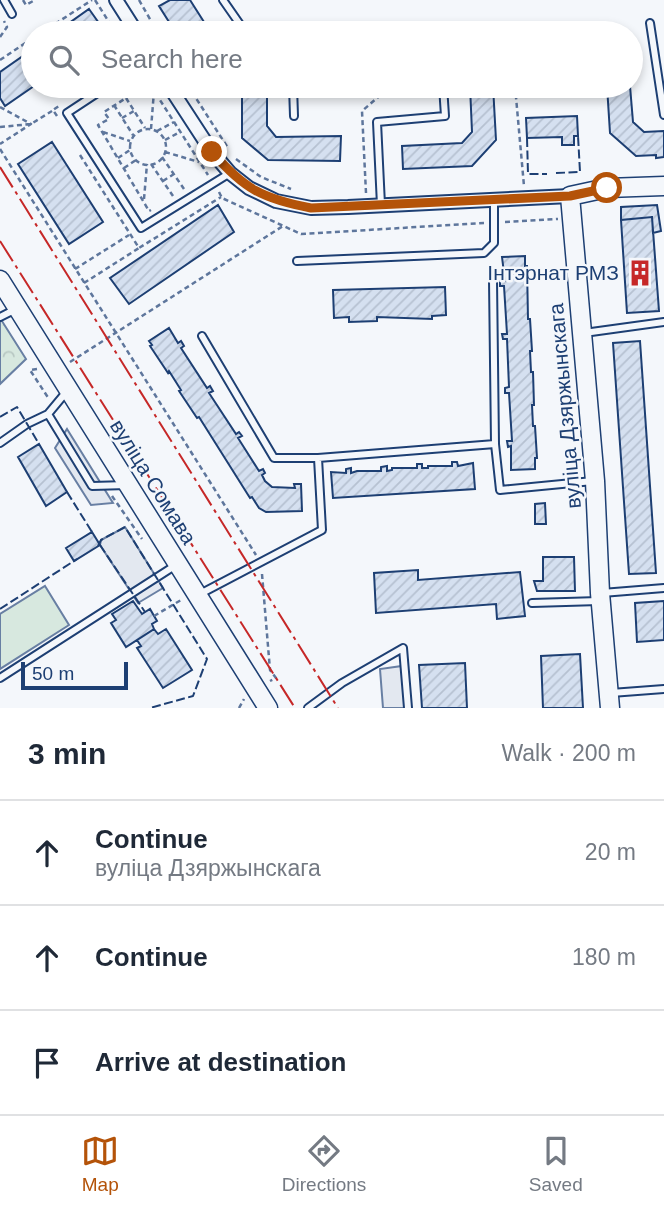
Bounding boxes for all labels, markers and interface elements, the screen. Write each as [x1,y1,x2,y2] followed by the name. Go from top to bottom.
[21,21,643,98] search box
[45,41,83,79] icon: search
[101,44,243,74] text: Search here
[196,136,227,167] route end
[591,172,622,203] route start
[625,258,655,288] building icon: Інтэрнат РМЗ
[487,261,619,284] place label: Інтэрнат РМЗ
[544,302,585,510] street label: вуліца Дзяржынскага
[106,415,201,549] street label: вуліца Сомава
[21,659,128,691] scale bar
[32,663,74,684] text: 50 m
[28,737,106,770] text: 3 min
[501,740,636,766] text: Walk · 200 m
[95,824,208,854] text: Continue
[28,834,66,872] icon: ahead
[585,839,636,865] text: 20 m
[95,855,321,881] text: вуліца Дзяржынскага
[28,939,66,977] icon: ahead
[95,942,208,972] text: Continue
[572,944,636,970] text: 180 m
[28,1044,66,1082] icon: arrive
[95,1047,346,1077] text: Arrive at destination
[81,1132,119,1196] tab: Map
[282,1132,366,1196] tab: Directions
[529,1132,583,1196] tab: Saved

